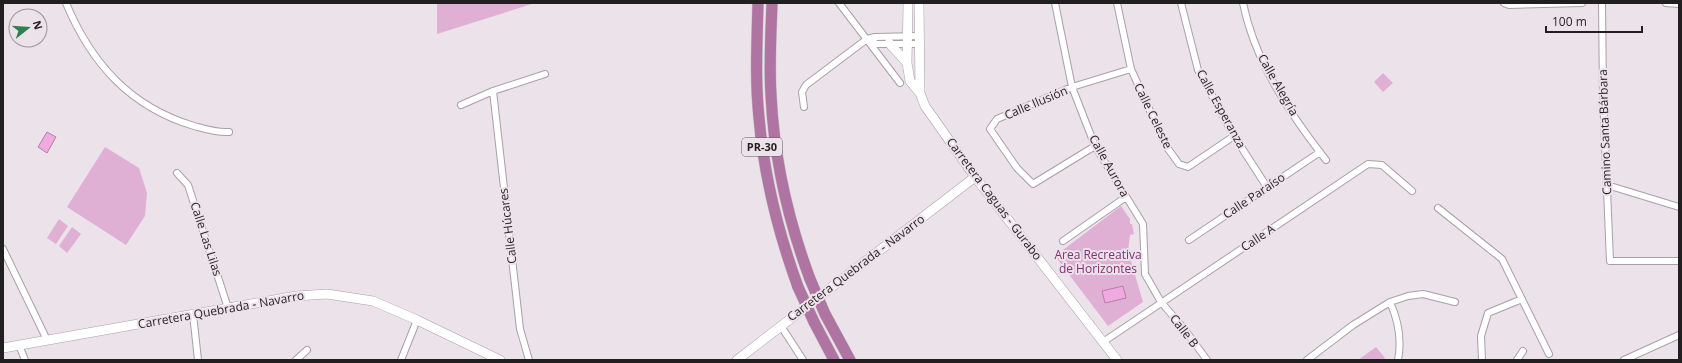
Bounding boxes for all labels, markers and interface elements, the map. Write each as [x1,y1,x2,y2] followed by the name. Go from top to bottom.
[8,8,48,48] north arrow
[1546,8,1642,34] scale bar
[1552,13,1587,30] text: 100 m
[30,18,47,31] text: N
[1254,51,1303,119] street label: Calle Alegría
[1193,66,1250,151] street label: Calle Esperanza
[1594,69,1615,195] street label: Camino Santa Bárbara
[1130,80,1177,152] street label: Calle Celeste
[1002,82,1070,123] street label: Calle Ilusión
[1085,132,1134,200] street label: Calle Aurora
[943,134,1046,263] street label: Carretera Caguas - Gurabo
[742,138,782,156] road number: PR-30
[1219,169,1288,223] street label: Calle Paraíso
[494,187,521,265] street label: Calle Húcares
[187,200,226,278] street label: Calle Las Lilas
[783,210,928,325] street label: Carretera Quebrada - Navarro
[1237,220,1278,255] street label: Calle A
[1054,246,1142,277] park label: Area Recreativa de Horizontes
[137,287,305,332] street label: Carretera Quebrada - Navarro
[1166,311,1203,351] street label: Calle B

